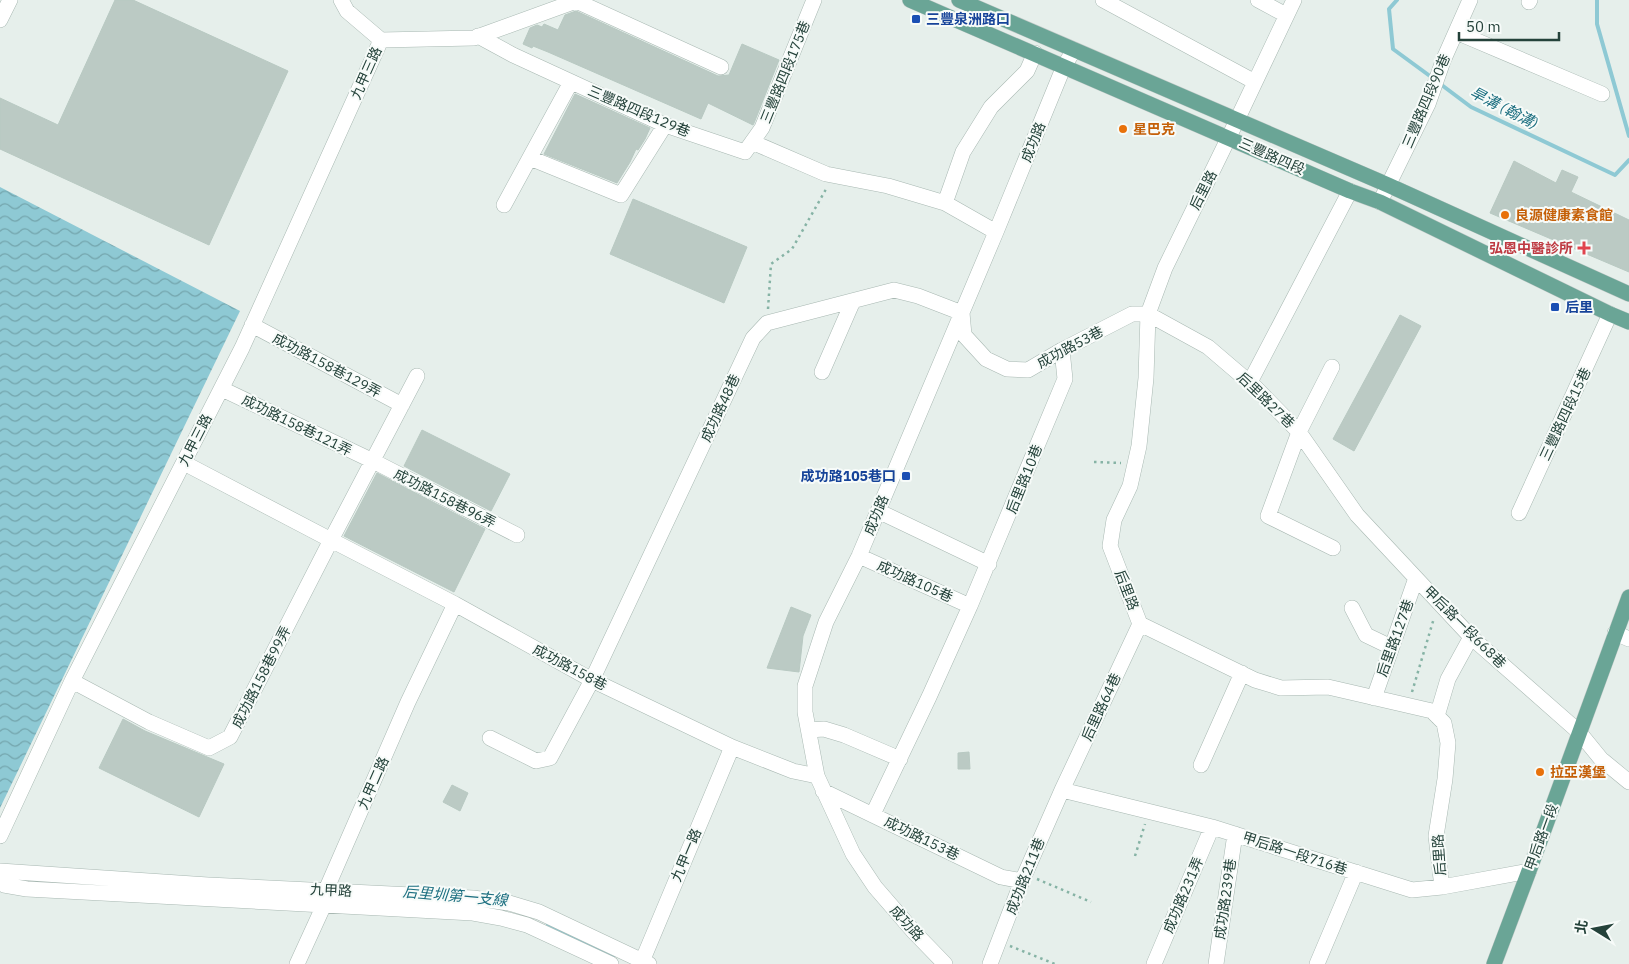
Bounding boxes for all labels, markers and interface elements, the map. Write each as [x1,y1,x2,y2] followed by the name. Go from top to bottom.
[926,10,1010,28] place label: 三豐泉洲路口
[1459,10,1559,42] scale bar
[910,13,922,25] marker: 三豐泉洲路口
[1466,17,1501,36] text: 50 m
[756,18,814,126] street label: 三豐路四段175巷
[346,44,386,102] street label: 九甲三路
[1398,51,1454,151] street label: 三豐路四段90巷
[585,81,693,141] street label: 三豐路四段129巷
[1467,82,1541,133] water label: 旱溝 (翰溝)
[1017,119,1049,165] street label: 成功路
[1133,120,1175,138] place label: 星巴克
[1117,123,1129,135] marker: 星巴克
[1236,134,1308,178] street label: 三豐路四段
[1185,167,1221,213] street label: 后里路
[1515,206,1613,224] place label: 良源健康素食館
[1499,209,1511,221] marker: 良源健康素食館
[1489,239,1573,257] place label: 弘恩中醫診所
[1577,241,1591,255] marker: 弘恩中醫診所
[1565,298,1593,316] place label: 后里
[1549,301,1561,313] marker: 后里
[1034,322,1106,372] street label: 成功路53巷
[270,329,384,401] street label: 成功路158巷129弄
[1536,365,1594,463] street label: 三豐路四段15巷
[1234,368,1298,432] street label: 后里路27巷
[696,371,744,445] street label: 成功路48巷
[239,391,355,459] street label: 成功路158巷121弄
[174,411,216,469] street label: 九甲三路
[1002,442,1046,516] street label: 后里路10巷
[391,465,499,531] street label: 成功路158巷96弄
[801,467,896,485] place label: 成功路105巷口
[900,470,912,482] marker: 成功路105巷口
[860,492,892,538] street label: 成功路
[874,556,956,606] street label: 成功路105巷
[1111,567,1143,613] street label: 后里路
[1420,582,1510,672] street label: 甲后路一段668巷
[1373,597,1417,679] street label: 后里路127巷
[228,623,294,731] street label: 成功路158巷99弄
[530,640,610,694] street label: 成功路158巷
[1077,670,1125,744] street label: 后里路64巷
[353,754,393,812] street label: 九甲二路
[1550,763,1606,781] place label: 拉亞漢堡
[1534,766,1546,778] marker: 拉亞漢堡
[1521,801,1561,873] street label: 甲后路一段
[882,812,962,864] street label: 成功路153巷
[667,826,705,884] street label: 九甲一路
[1240,828,1350,878] street label: 甲后路一段716巷
[1429,833,1449,877] street label: 后里路
[1001,835,1049,917] street label: 成功路211巷
[1159,854,1207,936] street label: 成功路231弄
[1210,858,1240,940] street label: 成功路239巷
[310,880,352,900] street label: 九甲路
[402,881,510,910] water label: 后里圳第一支線
[886,901,928,945] street label: 成功路
[1569,904,1619,954] north arrow
[1571,918,1591,935] text: 北

